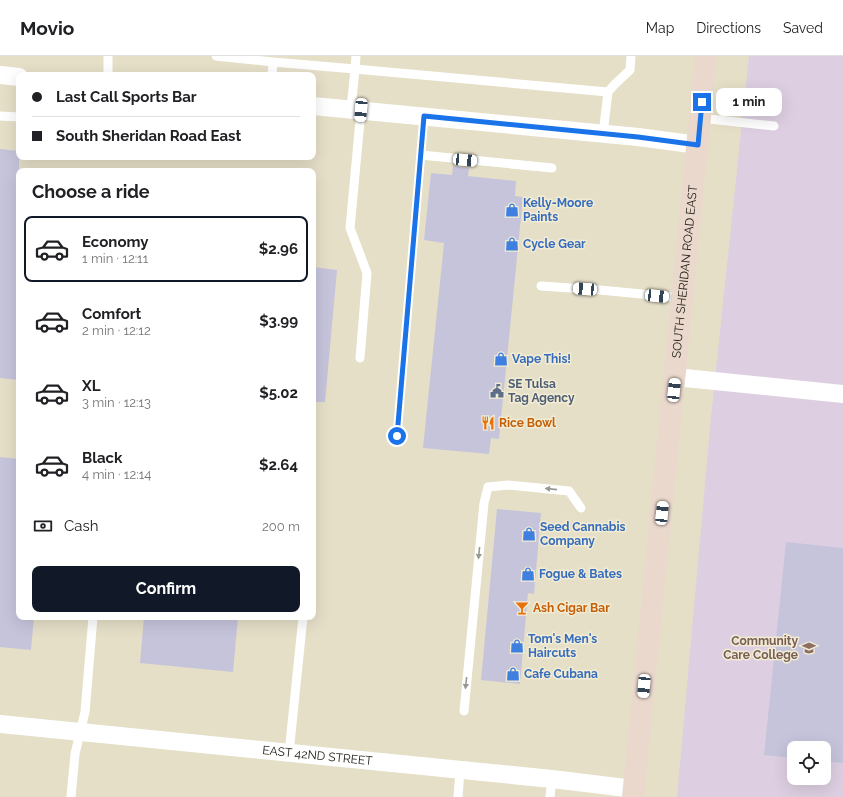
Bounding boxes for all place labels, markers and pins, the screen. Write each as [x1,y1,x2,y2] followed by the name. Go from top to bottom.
[523,196,593,224] place label: Kelly-Moore Paints
[504,202,520,218] shop icon: Kelly-Moore Paints
[504,236,520,252] shop icon: Cycle Gear
[523,237,586,251] place label: Cycle Gear
[493,351,509,367] shop icon: Vape This!
[512,352,571,366] place label: Vape This!
[508,377,575,405] place label: SE Tulsa Tag Agency
[489,383,505,399] public building icon: SE Tulsa Tag Agency
[480,415,496,431] restaurant icon: Rice Bowl
[499,416,556,430] place label: Rice Bowl
[540,520,626,548] place label: Seed Cannabis Company
[521,526,537,542] shop icon: Seed Cannabis Company
[520,566,536,582] shop icon: Fogue & Bates
[539,567,622,581] place label: Fogue & Bates
[514,600,530,616] bar icon: Ash Cigar Bar
[533,601,610,615] place label: Ash Cigar Bar
[528,632,597,660] place label: Tom's Men's Haircuts
[723,634,798,662] place label: Community Care College
[509,638,525,654] shop icon: Tom's Men's Haircuts
[801,640,817,656] school or university icon: Community Care College
[505,666,521,682] shop icon: Cafe Cubana
[524,667,598,681] place label: Cafe Cubana

